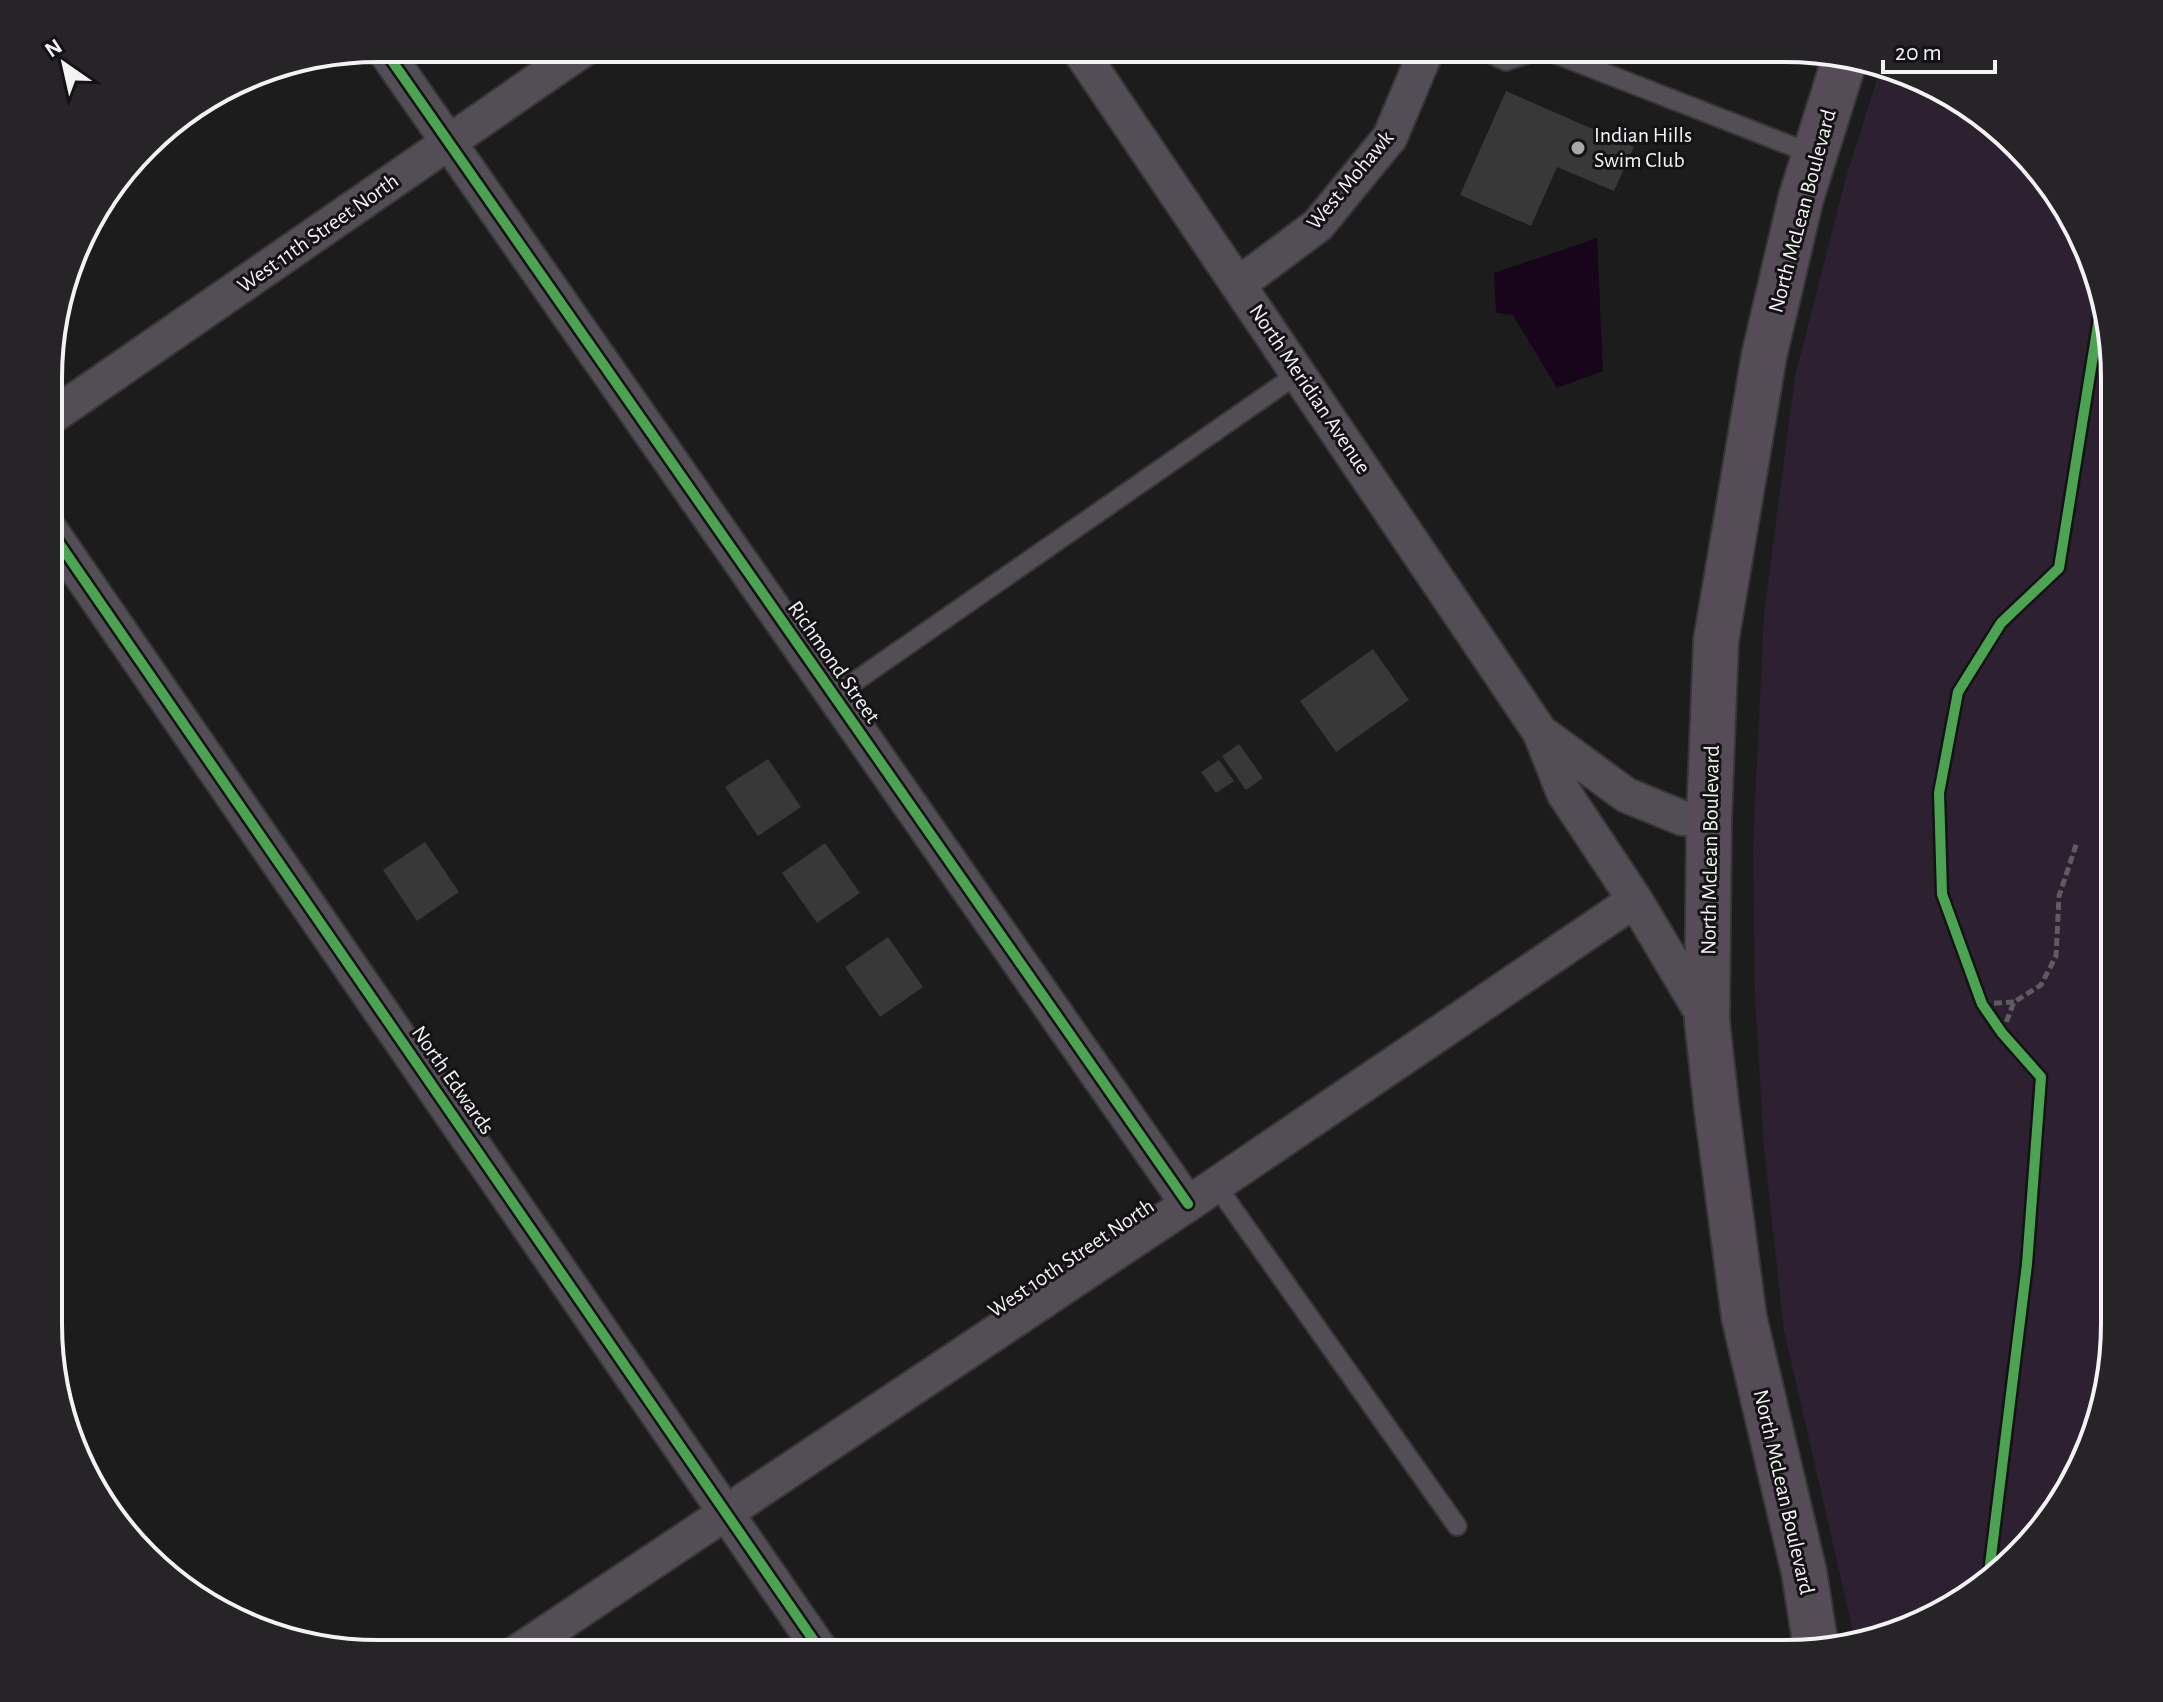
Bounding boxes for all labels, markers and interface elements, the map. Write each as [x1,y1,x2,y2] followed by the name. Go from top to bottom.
[24,24,104,104] north arrow
[1883,24,1995,74] scale bar
[41,35,66,62] text: N
[1895,41,1942,65] text: 20 m
[1764,107,1840,315] street label: North McLean Boulevard
[1594,124,1692,171] place label: Indian Hills Swim Club
[1303,126,1397,234] street label: West Mohawk
[1569,139,1587,157] marker: Indian Hills Swim Club
[233,169,403,297] street label: West 11th Street North
[1245,300,1375,478] street label: North Meridian Avenue
[784,597,884,727] street label: Richmond Street
[1697,745,1723,955] street label: North McLean Boulevard
[408,1022,498,1138] street label: North Edwards
[984,1194,1158,1322] street label: West 10th Street North
[1750,1387,1818,1597] street label: North McLean Boulevard

